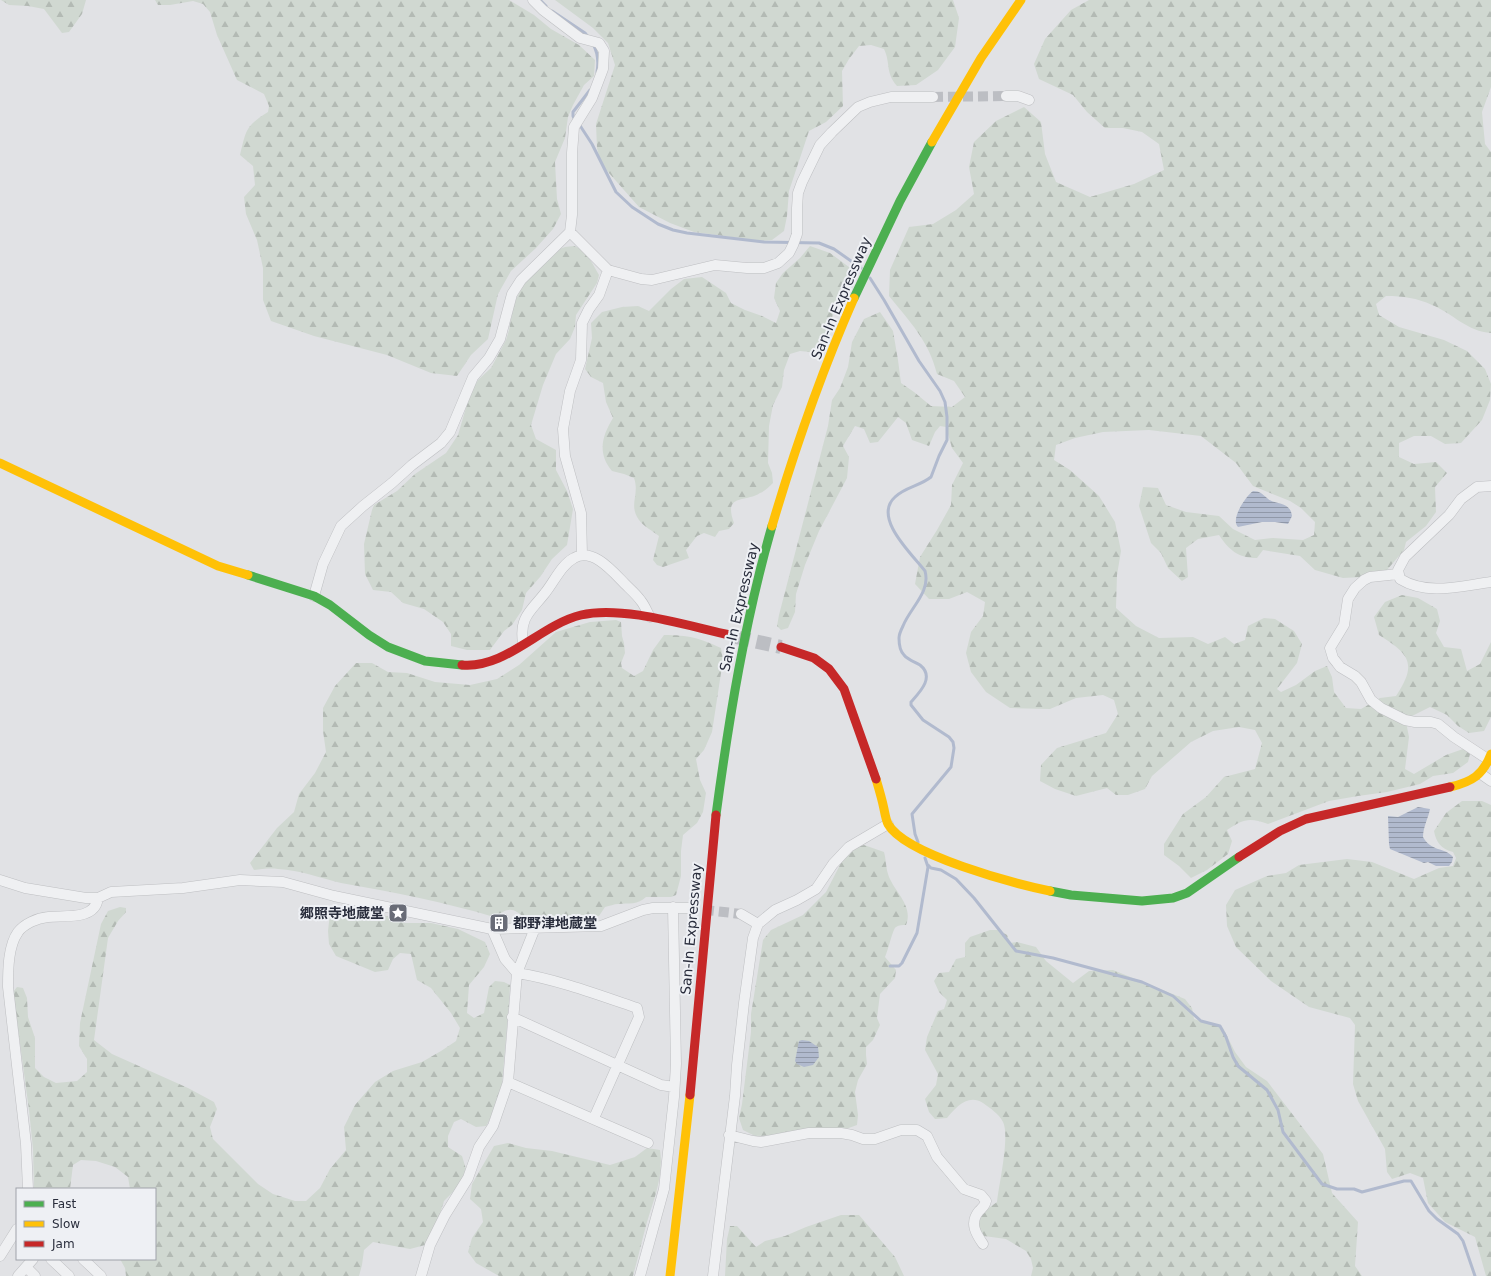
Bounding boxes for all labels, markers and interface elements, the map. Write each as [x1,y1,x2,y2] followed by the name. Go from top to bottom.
[808,234,874,362] street label: San-In Expressway
[716,541,762,673] street label: San-In Expressway
[677,863,705,995] street label: San-In Expressway
[387,902,409,924] place icon: 郷照寺地蔵堂
[300,905,384,921] place label: 郷照寺地蔵堂
[488,912,510,934] building icon: 都野津地蔵堂
[513,915,597,931] place label: 都野津地蔵堂
[16,1188,156,1260] legend
[52,1197,76,1211] text: Fast
[52,1217,80,1231] text: Slow
[51,1237,75,1251] text: Jam

